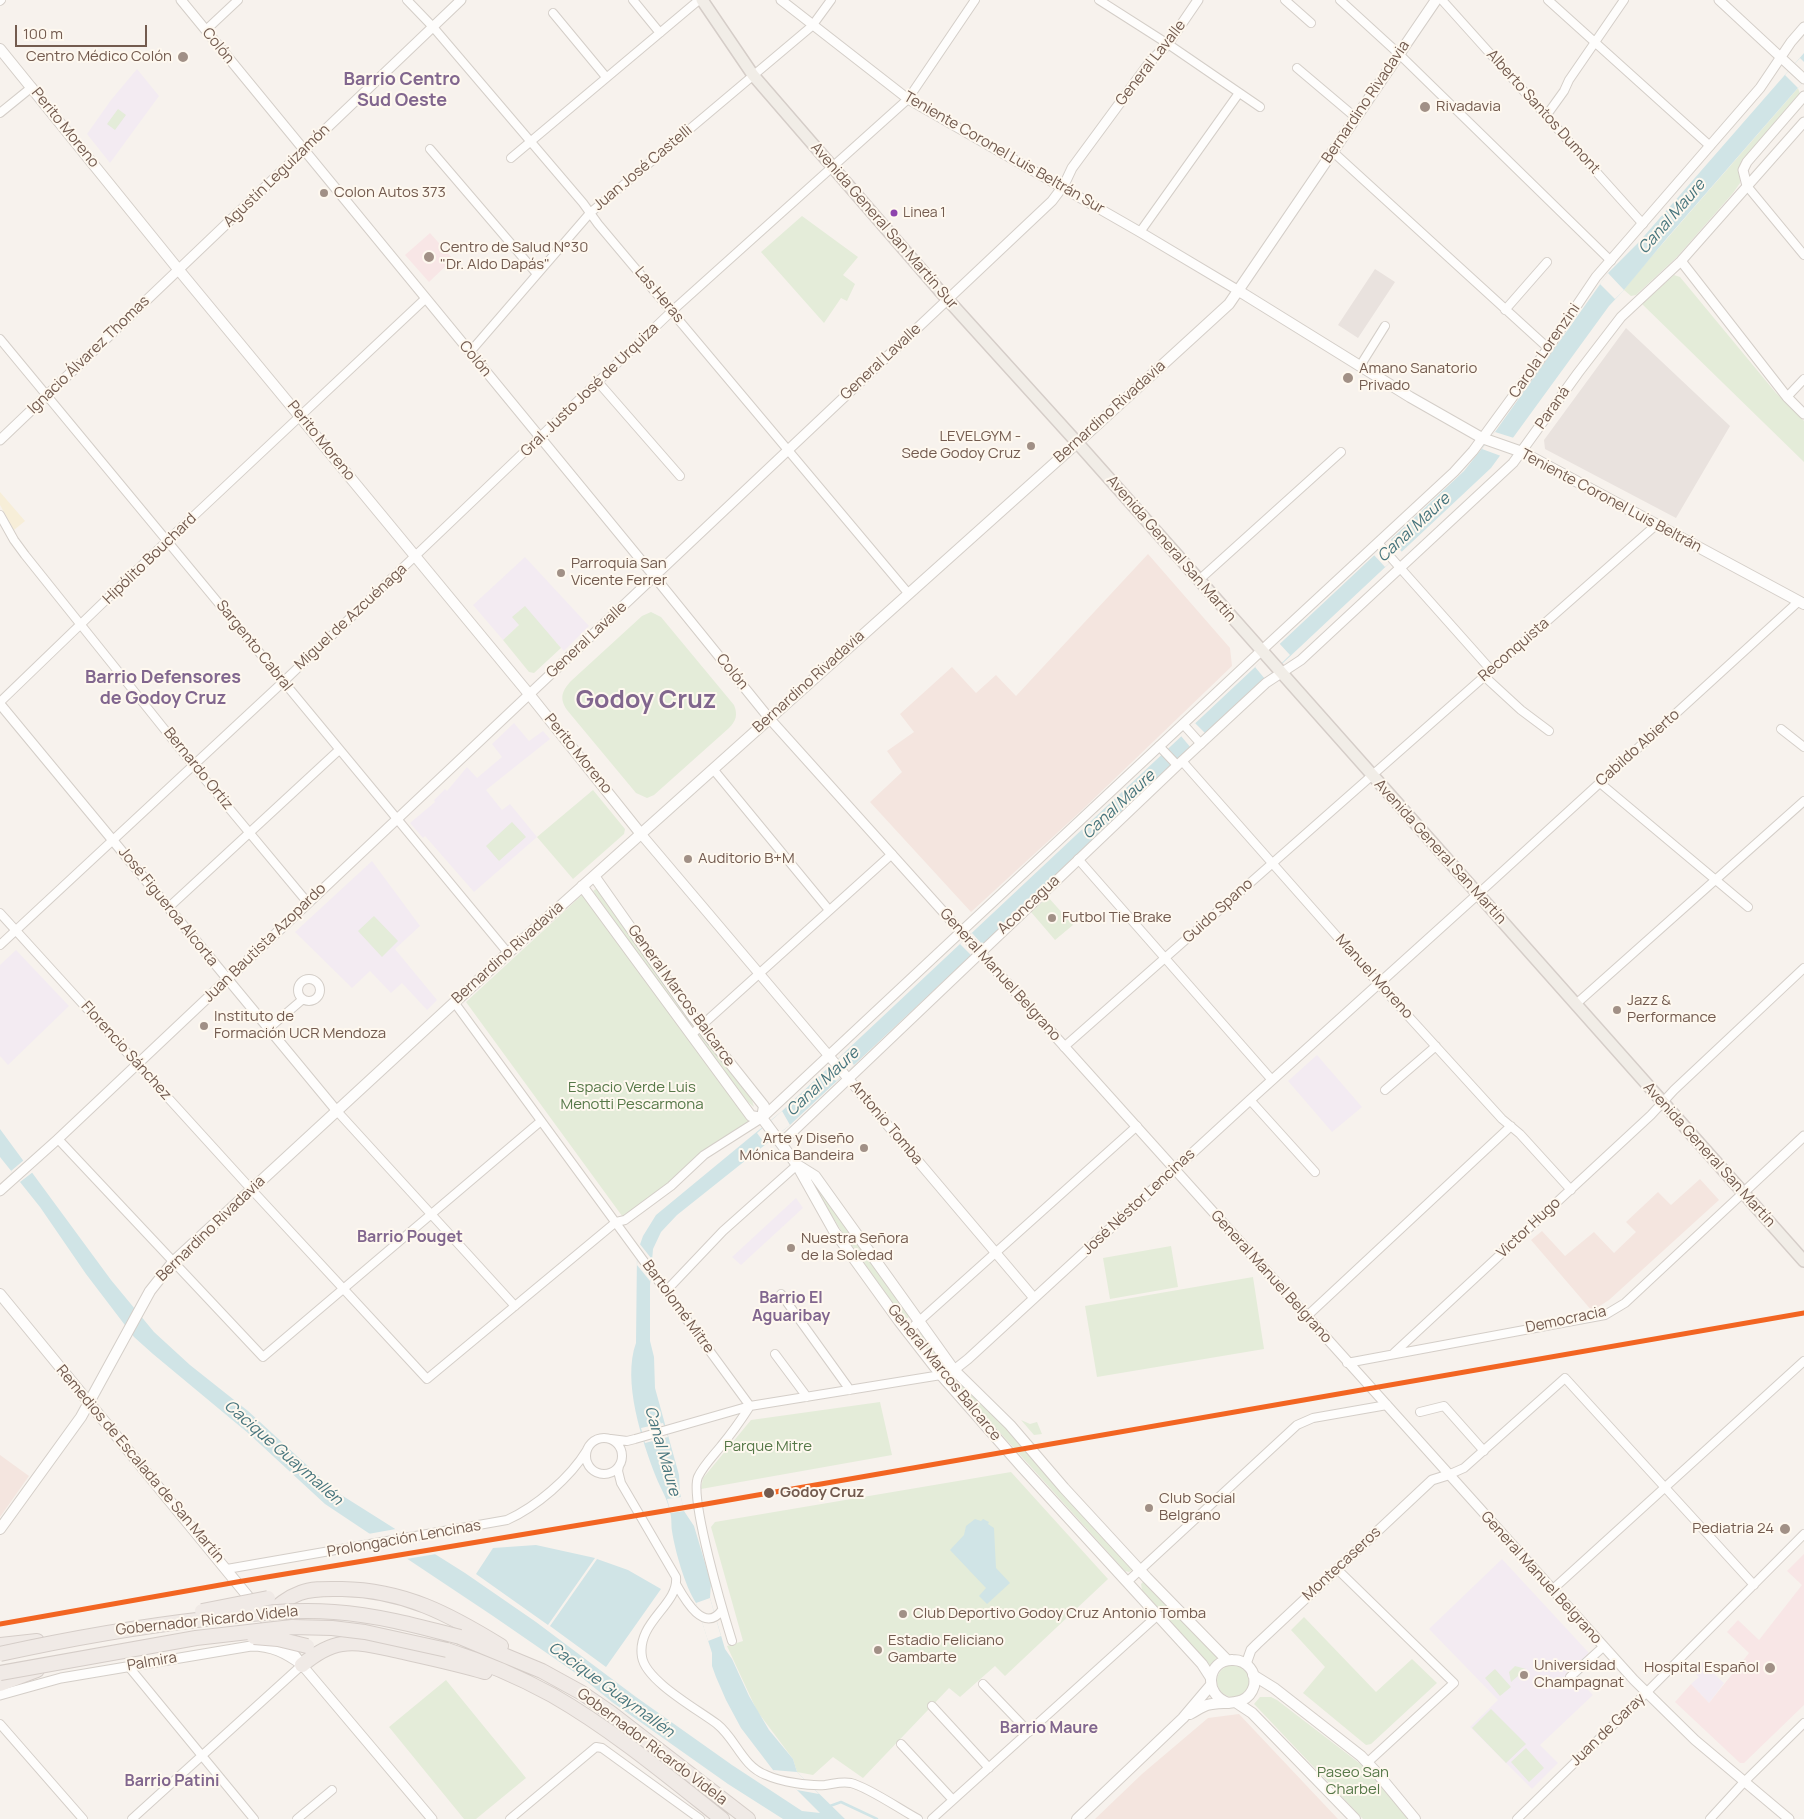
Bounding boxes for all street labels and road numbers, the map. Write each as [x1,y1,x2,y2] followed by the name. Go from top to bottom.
[1112,17,1190,109] street label: General Lavalle
[198,24,238,68] street label: Colón
[1318,37,1414,167] street label: Bernardino Rivadavia
[1482,46,1604,178] street label: Alberto Santos Dumont
[27,85,103,171] street label: Perito Moreno
[900,88,1108,218] street label: Teniente Coronel Luis Beltrán Sur
[220,121,334,231] street label: Agustín Leguizamón
[590,121,696,215] street label: Juan José Castelli
[807,139,961,313] street label: Avenida General San Martín Sur
[631,263,687,327] street label: Las Heras
[24,292,154,418] street label: Ignacio Álvarez Thomas
[1506,300,1584,402] street label: Carola Lorenzini
[517,319,663,461] street label: Gral. Justo José de Urquiza
[837,320,925,404] street label: General Lavalle
[455,337,495,381] street label: Colón
[1051,357,1169,467] street label: Bernardino Rivadavia
[1532,383,1574,433] street label: Paraná
[283,398,359,484] street label: Perito Moreno
[1517,446,1705,556] street label: Teniente Coronel Luis Beltrán
[1102,472,1240,626] street label: Avenida General San Martín
[100,510,200,608] street label: Hipólito Bouchard
[291,560,411,674] street label: Miguel de Azcuénaga
[212,597,296,695] street label: Sargento Cabral
[543,598,631,682] street label: General Lavalle
[1475,614,1553,686] street label: Reconquista
[750,627,868,737] street label: Bernardino Rivadavia
[712,650,752,694] street label: Colón
[1592,706,1684,790] street label: Cabildo Abierto
[540,711,616,797] street label: Perito Moreno
[159,724,237,814] street label: Bernardo Ortiz
[1370,776,1510,928] street label: Avenida General San Martín
[114,844,222,970] street label: José Figueroa Alcorta
[994,872,1064,938] street label: Aconcagua
[1179,875,1257,947] street label: Guido Spano
[200,880,330,1006] street label: Juan Bautista Azopardo
[449,898,567,1008] street label: Bernardino Rivadavia
[936,905,1064,1045] street label: General Manuel Belgrano
[624,922,738,1070] street label: General Marcos Balcarce
[1331,931,1417,1023] street label: Manuel Moreno
[77,998,175,1104] street label: Florencio Sánchez
[846,1077,926,1169] street label: Antonio Tomba
[1639,1079,1779,1231] street label: Avenida General San Martín
[1079,1145,1199,1259] street label: José Néstor Lencinas
[153,1173,269,1285] street label: Bernardino Rivadavia
[1493,1194,1565,1262] street label: Victor Hugo
[1207,1207,1335,1347] street label: General Manuel Belgrano
[638,1257,718,1357] street label: Bartolomé Mitre
[883,1301,1005,1445] street label: General Marcos Balcarce
[1524,1303,1608,1337] street label: Democracia
[52,1362,228,1566] street label: Remedios de Escalada de San Martín
[1477,1508,1605,1648] street label: General Manuel Belgrano
[326,1517,482,1561] street label: Prolongación Lencinas
[1299,1523,1385,1605] street label: Montecaseros
[115,1602,299,1640] street label: Gobernador Ricardo Videla
[126,1649,178,1675] street label: Palmira
[573,1685,731,1809] street label: Gobernador Ricardo Videla
[1567,1690,1649,1770] street label: Juan de Garay

